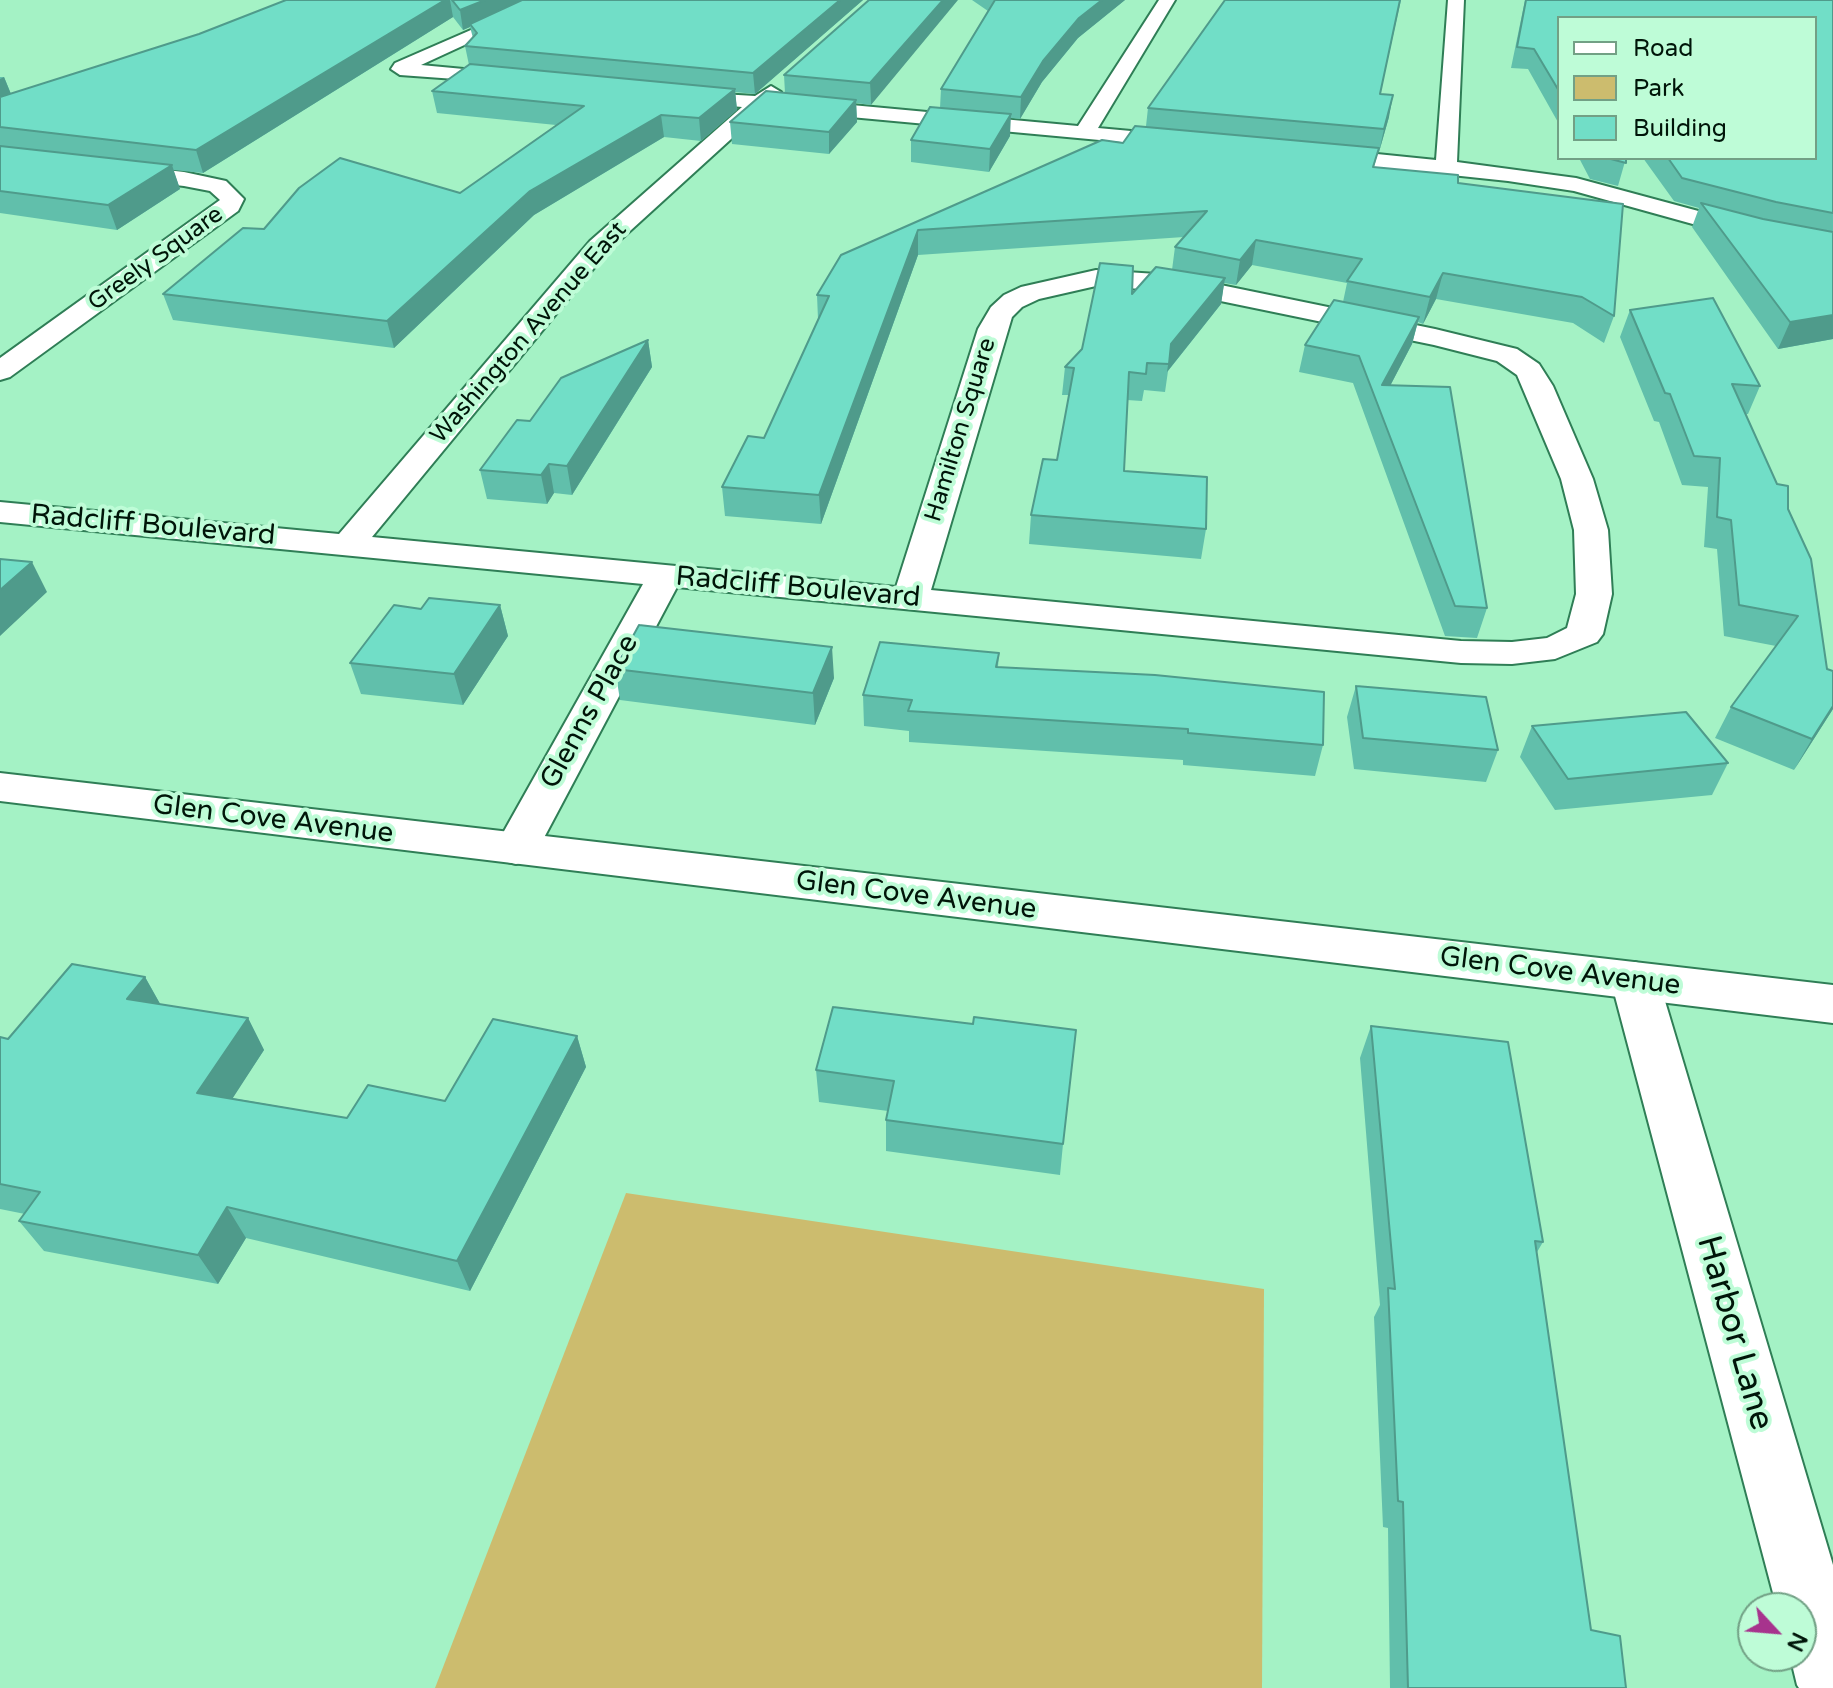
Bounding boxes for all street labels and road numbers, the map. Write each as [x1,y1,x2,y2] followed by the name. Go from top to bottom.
[83,200,229,318] street label: Greely Square
[425,216,633,450] street label: Washington Avenue East
[919,335,1003,525] street label: Hamilton Square
[29,499,277,553] street label: Radcliff Boulevard
[674,561,922,615] street label: Radcliff Boulevard
[534,629,646,795] street label: Glenns Place
[151,789,395,851] street label: Glen Cove Avenue
[794,865,1038,927] street label: Glen Cove Avenue
[1438,941,1682,1003] street label: Glen Cove Avenue
[1687,1231,1781,1435] street label: Harbor Lane

